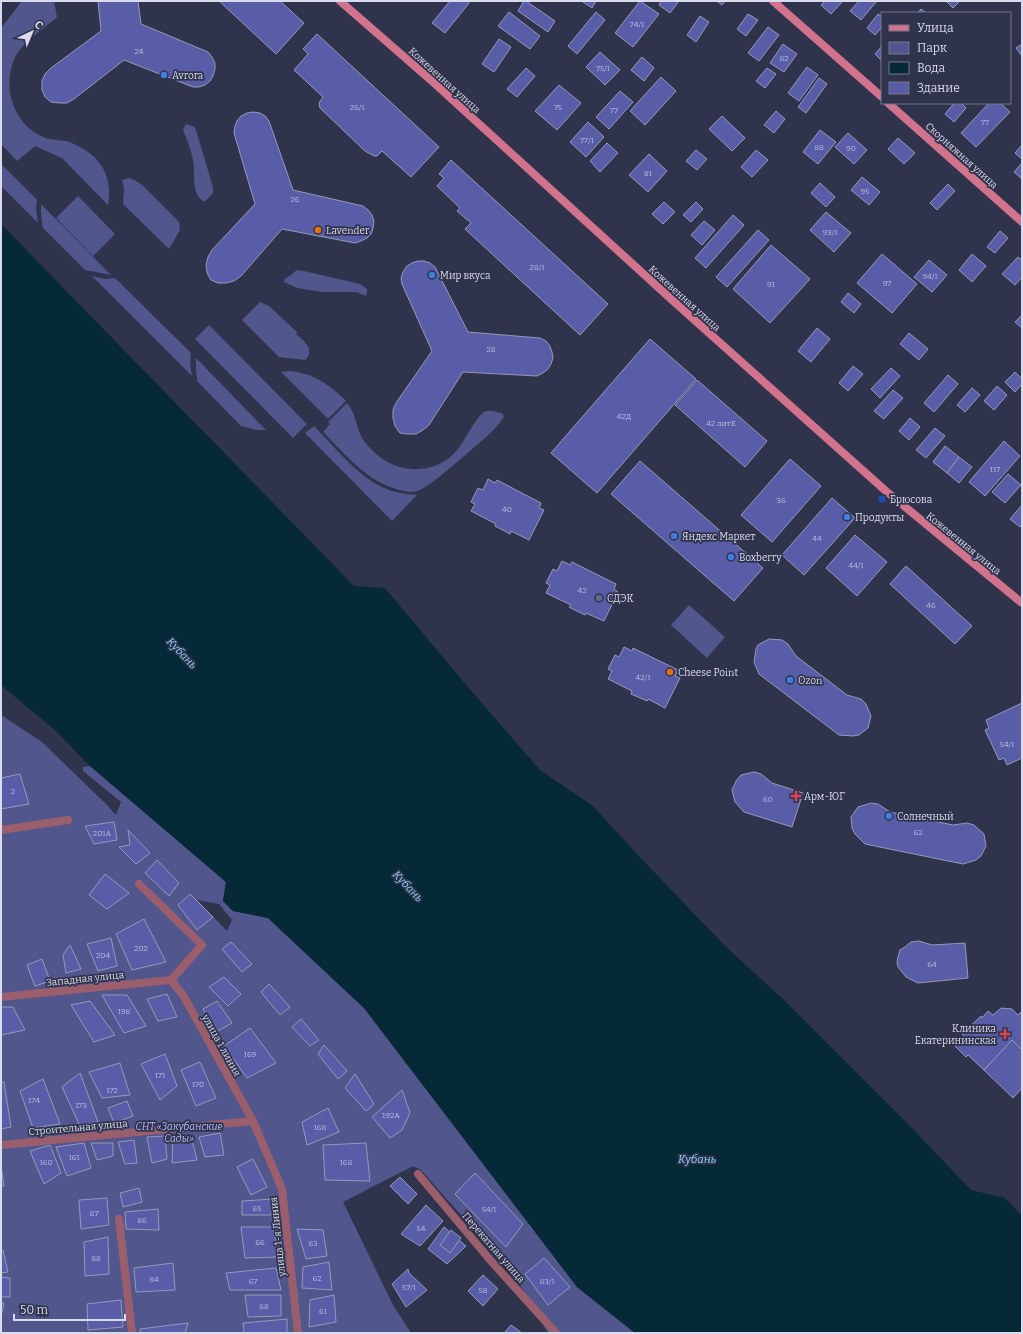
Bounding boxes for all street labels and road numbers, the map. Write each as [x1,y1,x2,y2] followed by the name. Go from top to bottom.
[406,45,483,116] street label: Кожевенная улица
[923,120,1000,192] street label: Скорняжная улица
[646,263,723,334] street label: Кожевенная улица
[924,510,1003,578] street label: Кожевенная улица
[46,969,125,989] street label: Западная улица
[199,1012,243,1079] street label: улица 1 линия
[28,1118,129,1138] street label: Строительная улица
[268,1196,288,1278] street label: улица 1-я Линия
[459,1210,527,1286] street label: Перекатная улица

